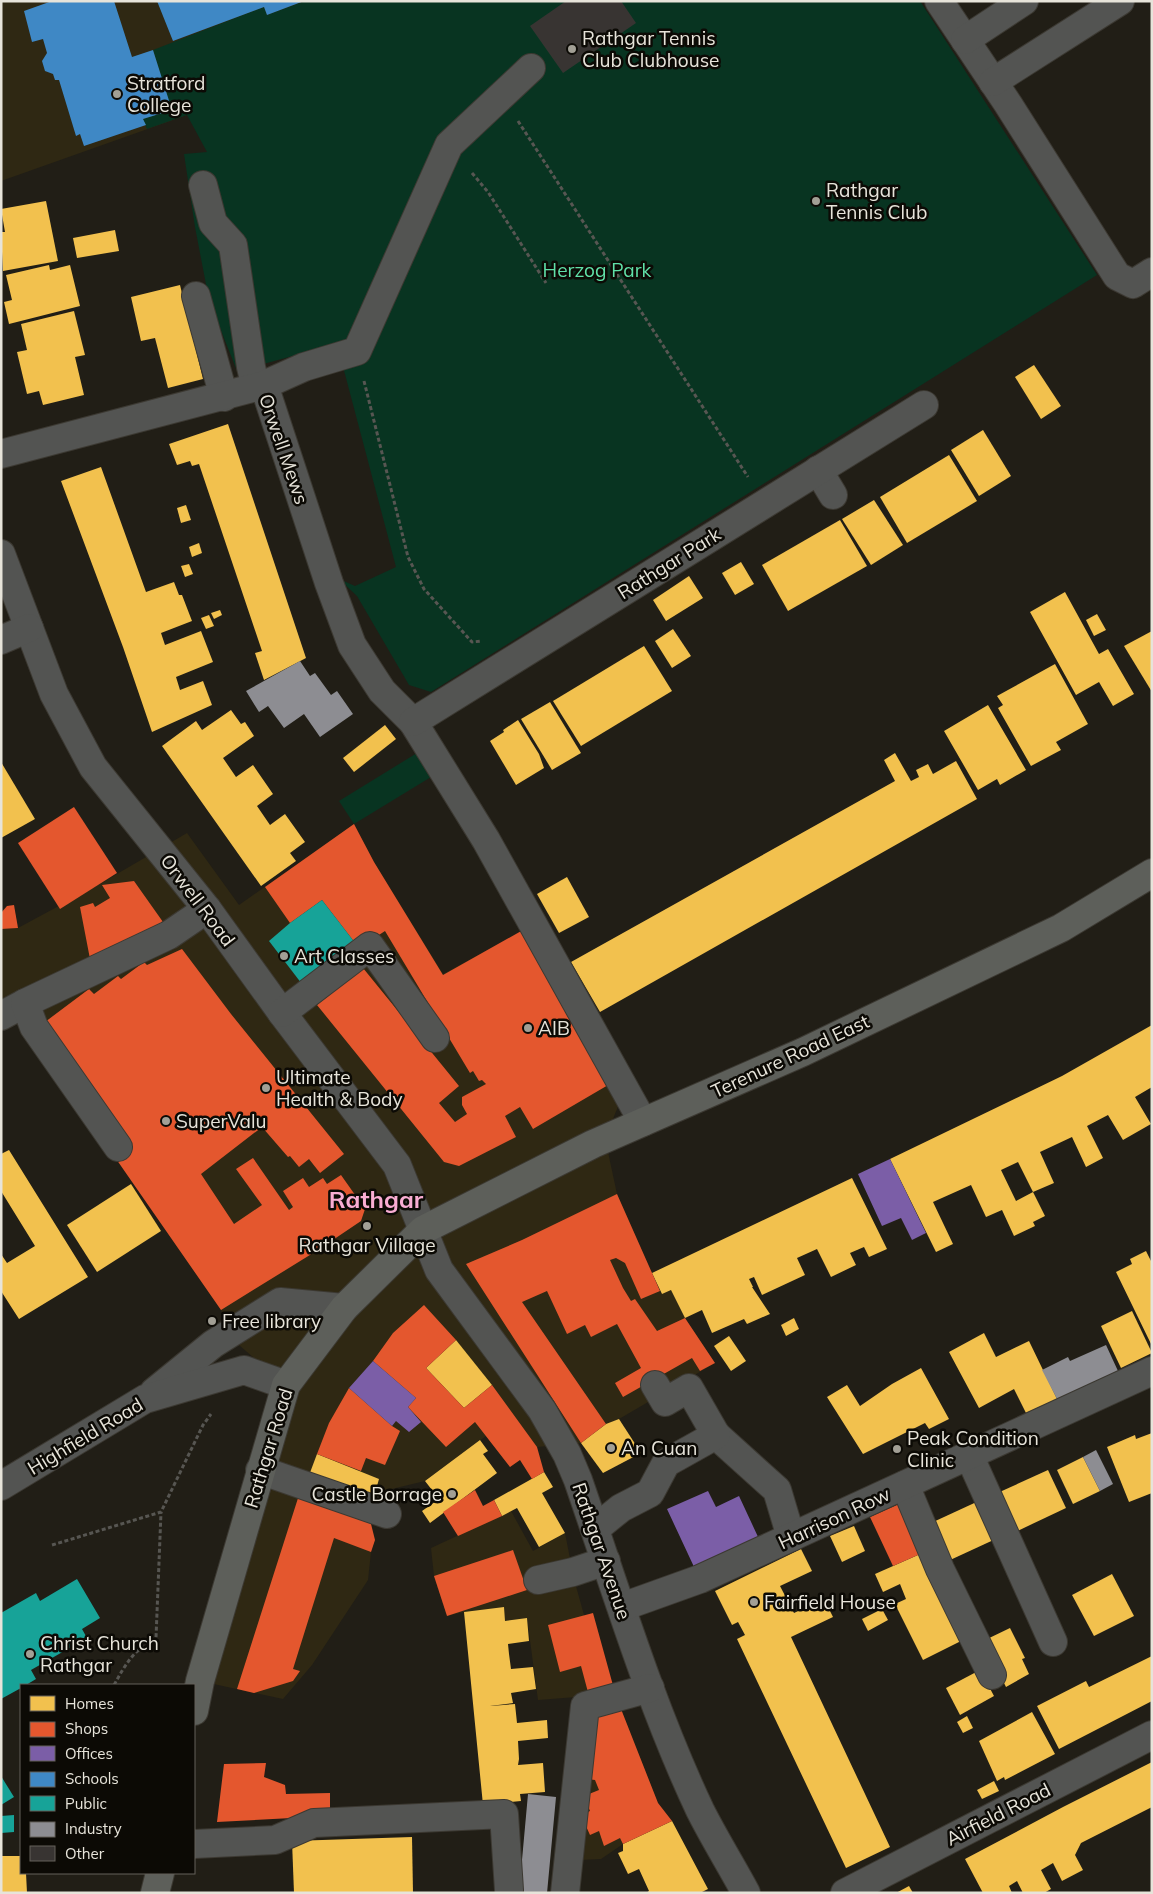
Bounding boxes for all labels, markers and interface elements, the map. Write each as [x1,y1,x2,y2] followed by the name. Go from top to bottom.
[582,26,719,72] place label: Rathgar Tennis Club Clubhouse
[566,43,578,55] marker: Rathgar Tennis Club Clubhouse
[127,71,206,117] place label: Stratford College
[111,88,123,100] marker: Stratford College
[826,178,927,224] place label: Rathgar Tennis Club
[810,195,822,207] marker: Rathgar Tennis Club
[543,258,652,282] park label: Herzog Park
[254,391,314,507] street label: Orwell Mews
[613,522,725,604] street label: Rathgar Park
[155,849,241,951] street label: Orwell Road
[294,944,395,968] place label: Art Classes
[278,950,290,962] marker: Art Classes
[707,1009,873,1103] street label: Terenure Road East
[538,1016,570,1040] place label: AIB
[522,1022,534,1034] marker: AIB
[276,1065,403,1111] place label: Ultimate Health & Body
[260,1082,272,1094] marker: Ultimate Health & Body
[176,1109,267,1133] place label: SuperValu
[160,1115,172,1127] marker: SuperValu
[329,1184,424,1214] district label: Rathgar
[361,1220,373,1232] marker: Rathgar Village
[298,1233,436,1257] place label: Rathgar Village
[222,1309,321,1333] place label: Free library
[206,1315,218,1327] marker: Free library
[238,1385,298,1511] street label: Rathgar Road
[23,1392,147,1480] street label: Highfield Road
[907,1426,1039,1472] place label: Peak Condition Clinic
[621,1436,697,1460] place label: An Cuan
[605,1442,617,1454] marker: An Cuan
[891,1443,903,1455] marker: Peak Condition Clinic
[567,1479,637,1623] street label: Rathgar Avenue
[311,1482,442,1506] place label: Castle Borrage
[774,1482,894,1554] street label: Harrison Row
[446,1488,458,1500] marker: Castle Borrage
[764,1590,896,1614] place label: Fairfield House
[748,1596,760,1608] marker: Fairfield House
[40,1631,159,1677] place label: Christ Church Rathgar
[24,1648,36,1660] marker: Christ Church Rathgar
[20,1684,195,1874] legend
[65,1694,114,1713] text: Homes
[65,1719,108,1738] text: Shops
[65,1744,113,1763] text: Offices
[65,1769,119,1788] text: Schools
[942,1777,1054,1851] street label: Airfield Road
[65,1794,107,1813] text: Public
[65,1819,122,1838] text: Industry
[65,1844,105,1863] text: Other

